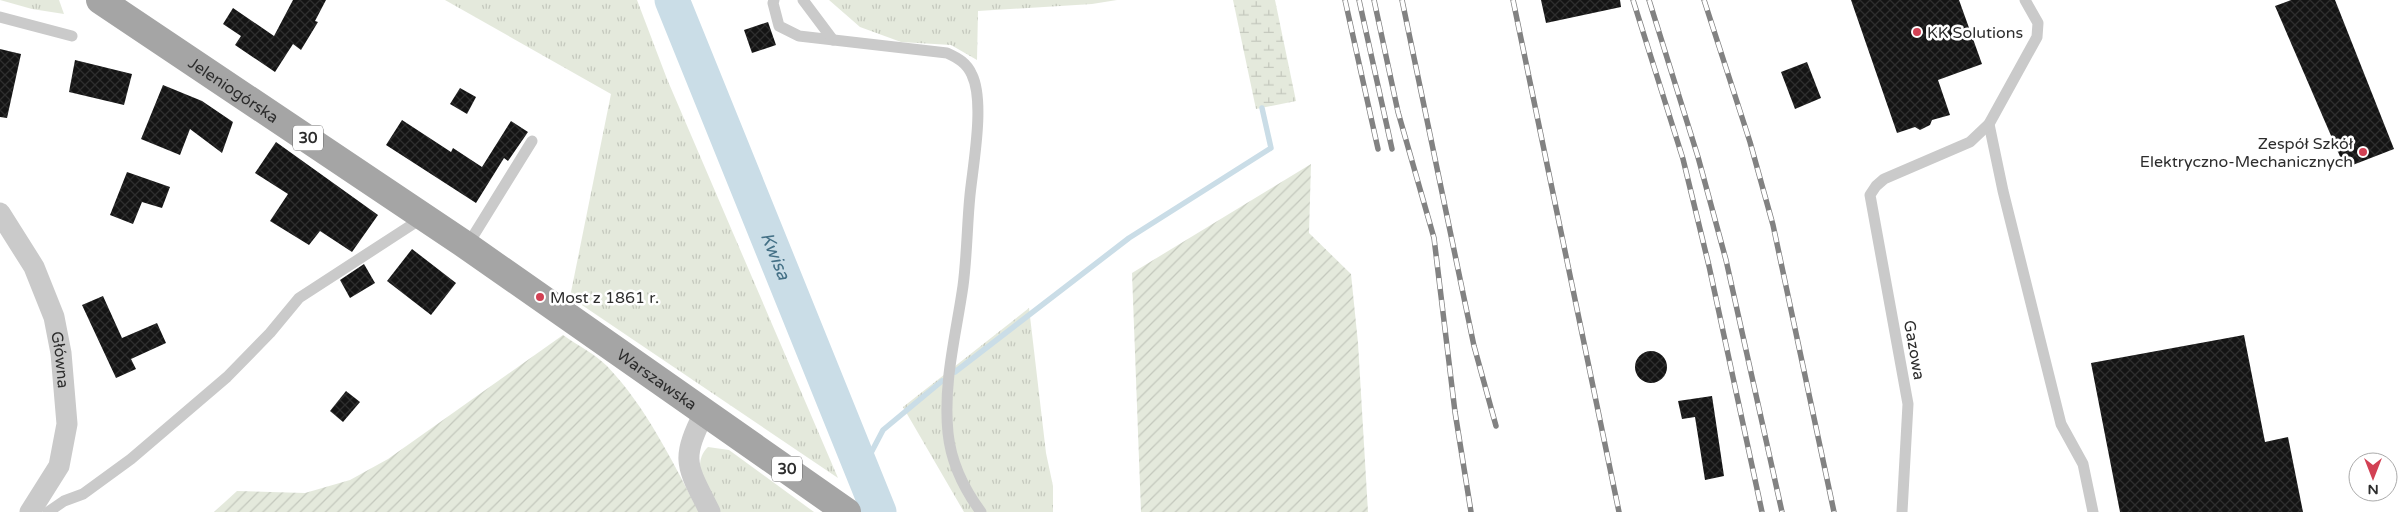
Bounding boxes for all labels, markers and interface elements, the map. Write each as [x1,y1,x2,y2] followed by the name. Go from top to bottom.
[1927,23,2023,43] place label: KK Solutions
[1911,26,1923,38] marker: KK Solutions
[184,53,282,128] street label: Jeleniogórska
[293,126,323,150] road number: 30
[2140,134,2354,172] place label: Zespół Szkół Elektryczno-Mechanicznych
[2357,146,2369,158] marker: Zespół Szkół Elektryczno-Mechanicznych
[756,229,795,284] water label: Kwisa
[550,288,659,308] place label: Most z 1861 r.
[534,291,546,303] marker: Most z 1861 r.
[1899,319,1929,382] street label: Gazowa
[46,330,73,389] street label: Główna
[613,345,701,415] street label: Warszawska
[2348,452,2398,502] north arrow
[772,456,802,482] road number: 30
[2367,481,2379,498] text: N

